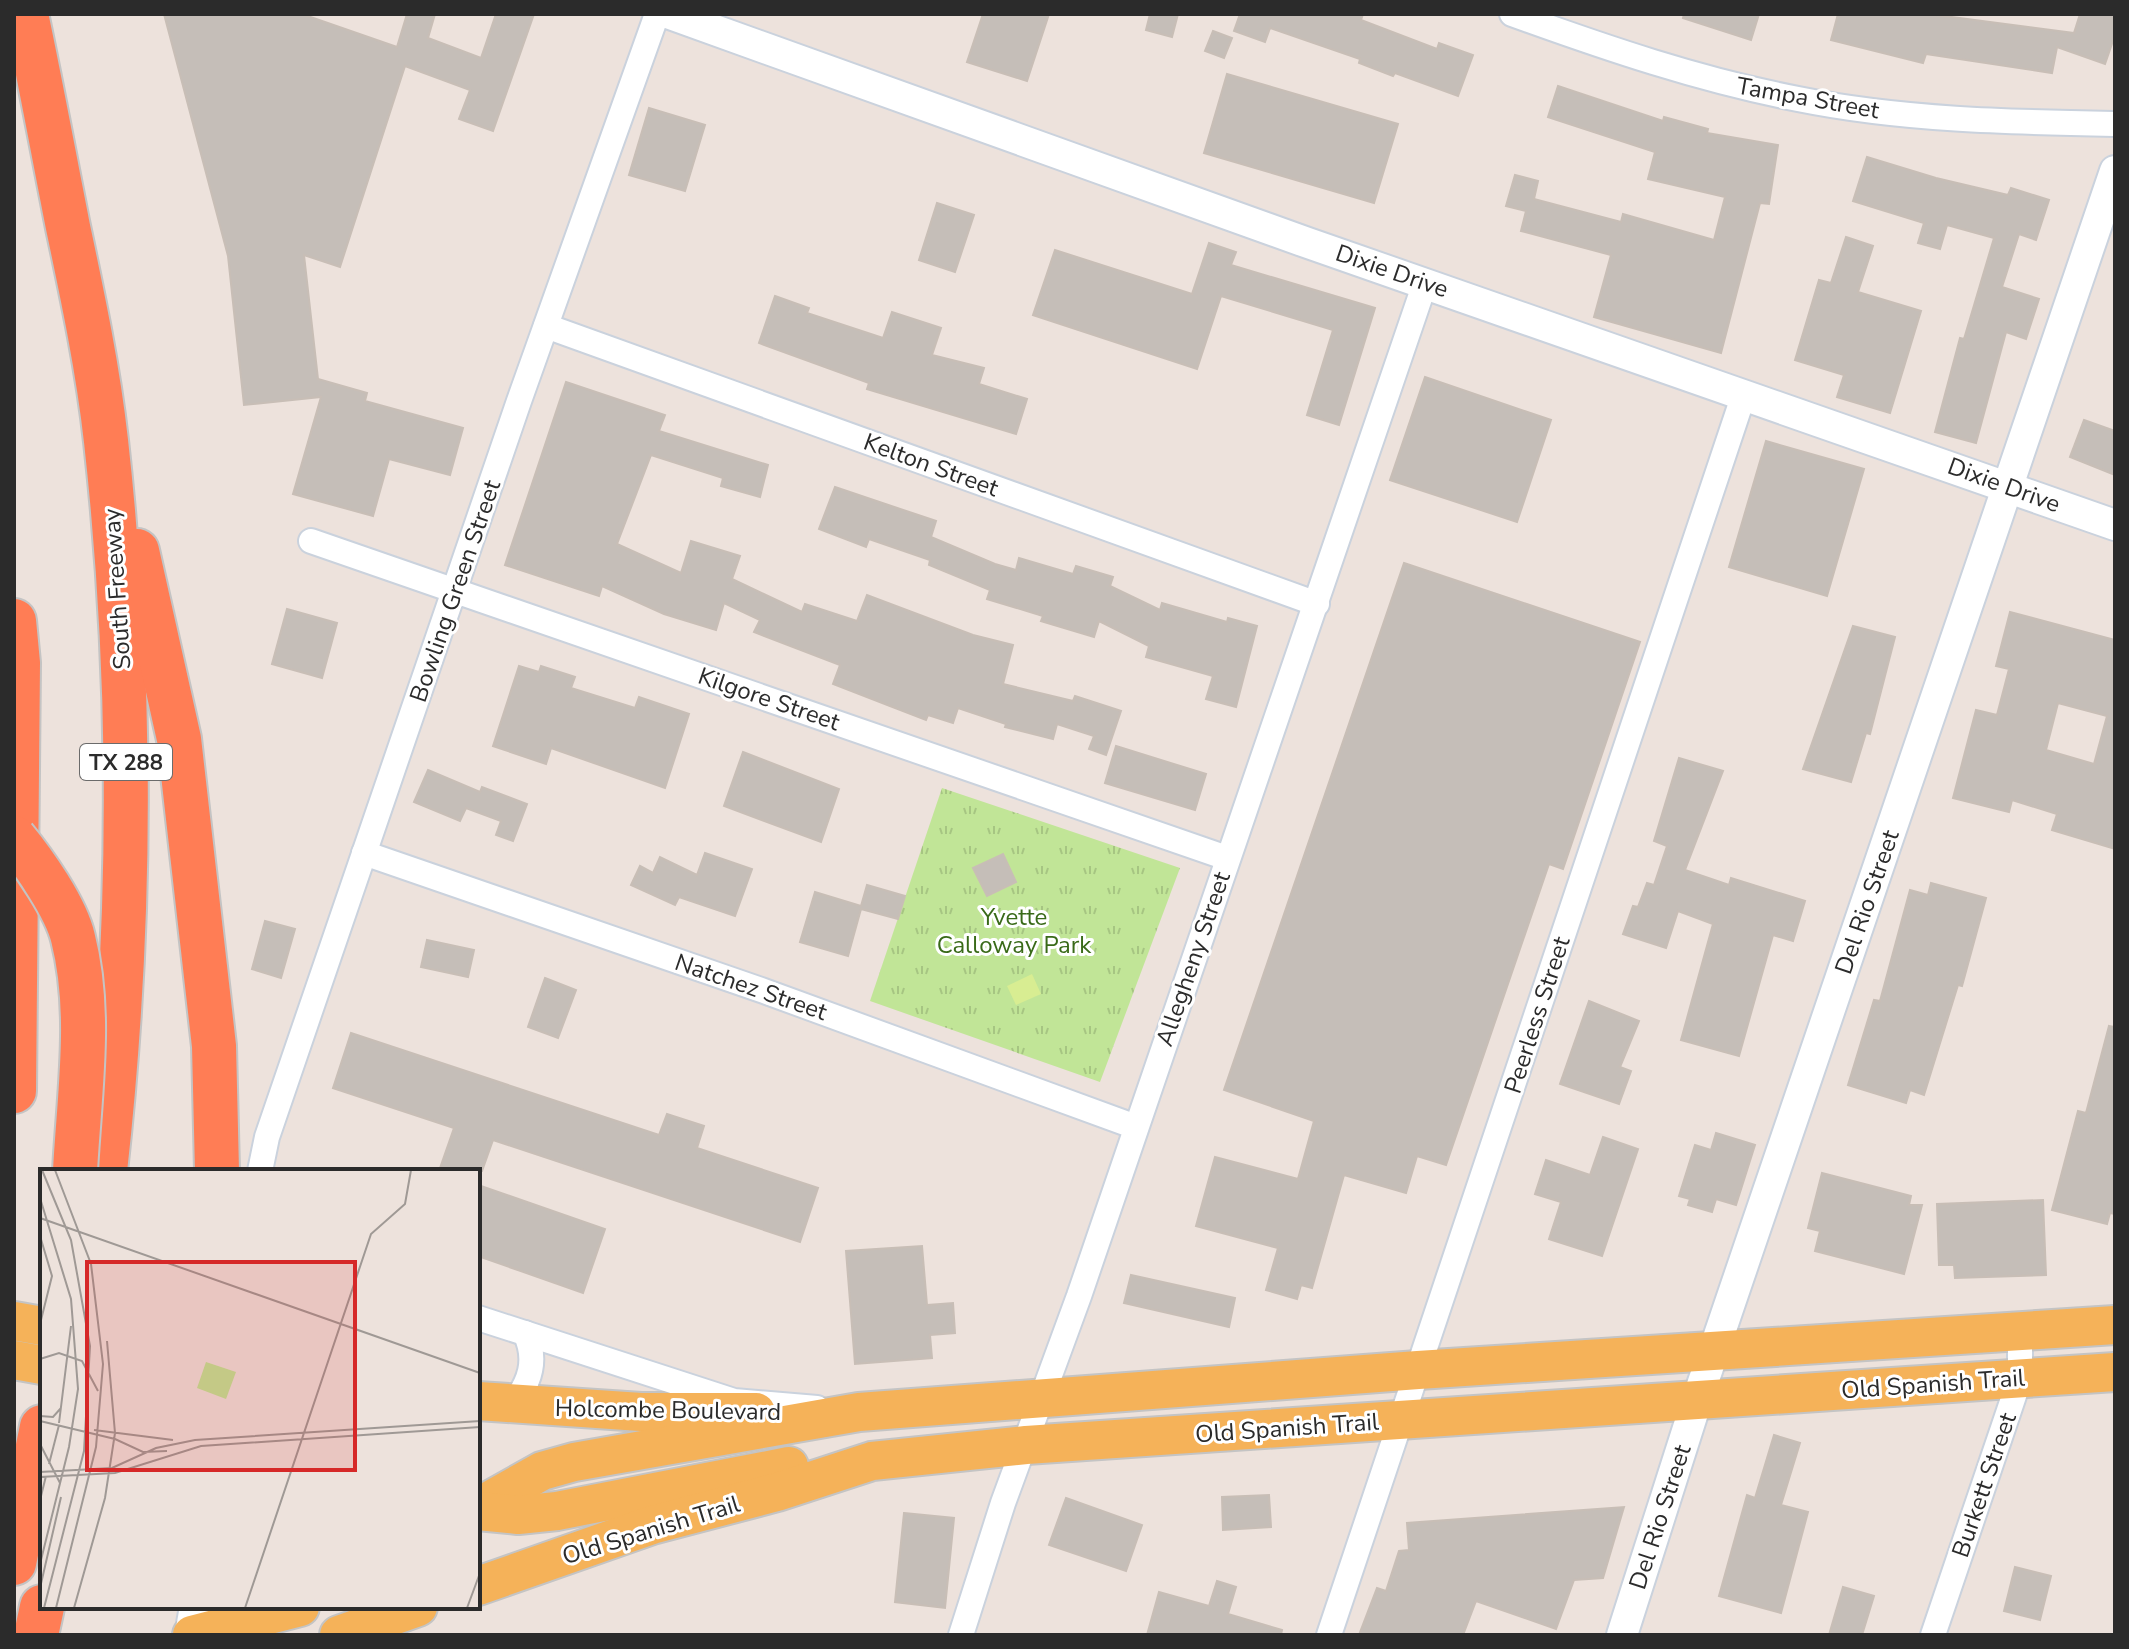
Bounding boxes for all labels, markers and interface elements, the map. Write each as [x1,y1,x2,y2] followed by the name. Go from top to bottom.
[1734,70,1882,126] street label: Tampa Street
[1331,237,1453,305] street label: Dixie Drive
[859,426,1003,504] street label: Kelton Street
[1943,450,2065,520] street label: Dixie Drive
[402,475,508,706] street label: Bowling Green Street
[95,507,139,671] street label: South Freeway
[694,660,845,738] street label: Kilgore Street
[80,744,172,780] road number: TX 288
[1827,825,1907,978] street label: Del Rio Street
[1148,867,1238,1050] street label: Allegheny Street
[937,901,1092,961] park label: Yvette Calloway Park
[1497,932,1578,1098] street label: Peerless Street
[671,946,832,1028] street label: Natchez Street
[40,1169,480,1609] inset map
[1840,1362,2026,1406] street label: Old Spanish Trail
[555,1392,781,1428] street label: Holcombe Boulevard
[1194,1406,1380,1450] street label: Old Spanish Trail
[1944,1408,2024,1562] street label: Burkett Street
[1622,1440,1699,1593] street label: Del Rio Street
[558,1488,744,1572] street label: Old Spanish Trail

